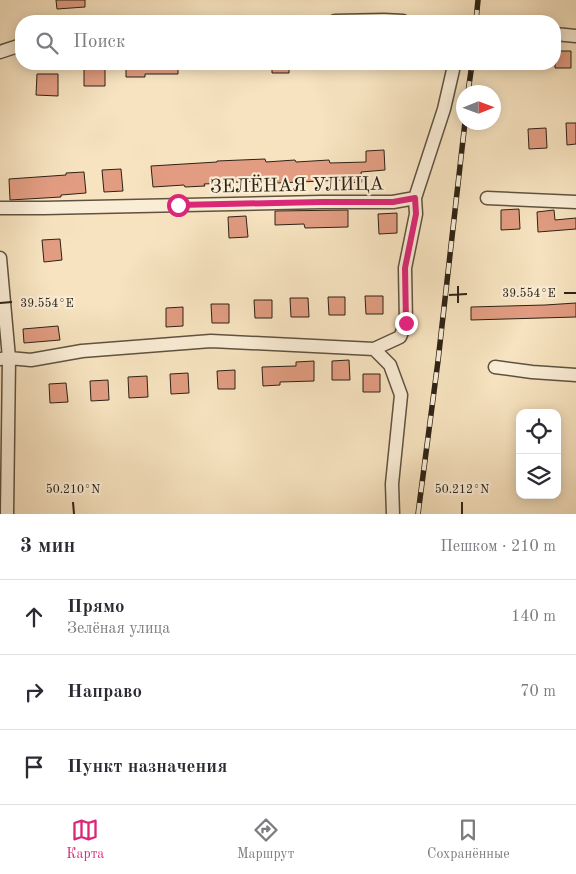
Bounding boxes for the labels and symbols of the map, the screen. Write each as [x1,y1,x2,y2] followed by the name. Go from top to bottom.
[456,85,501,130] north arrow
[210,172,385,198] street label: ЗЕЛЁНАЯ УЛИЦА
[167,194,190,217] route start
[502,287,556,300] text: 39.554°E
[20,297,74,310] text: 39.554°E
[395,312,418,335] route end
[46,483,100,496] text: 50.210°N
[435,483,489,496] text: 50.212°N

